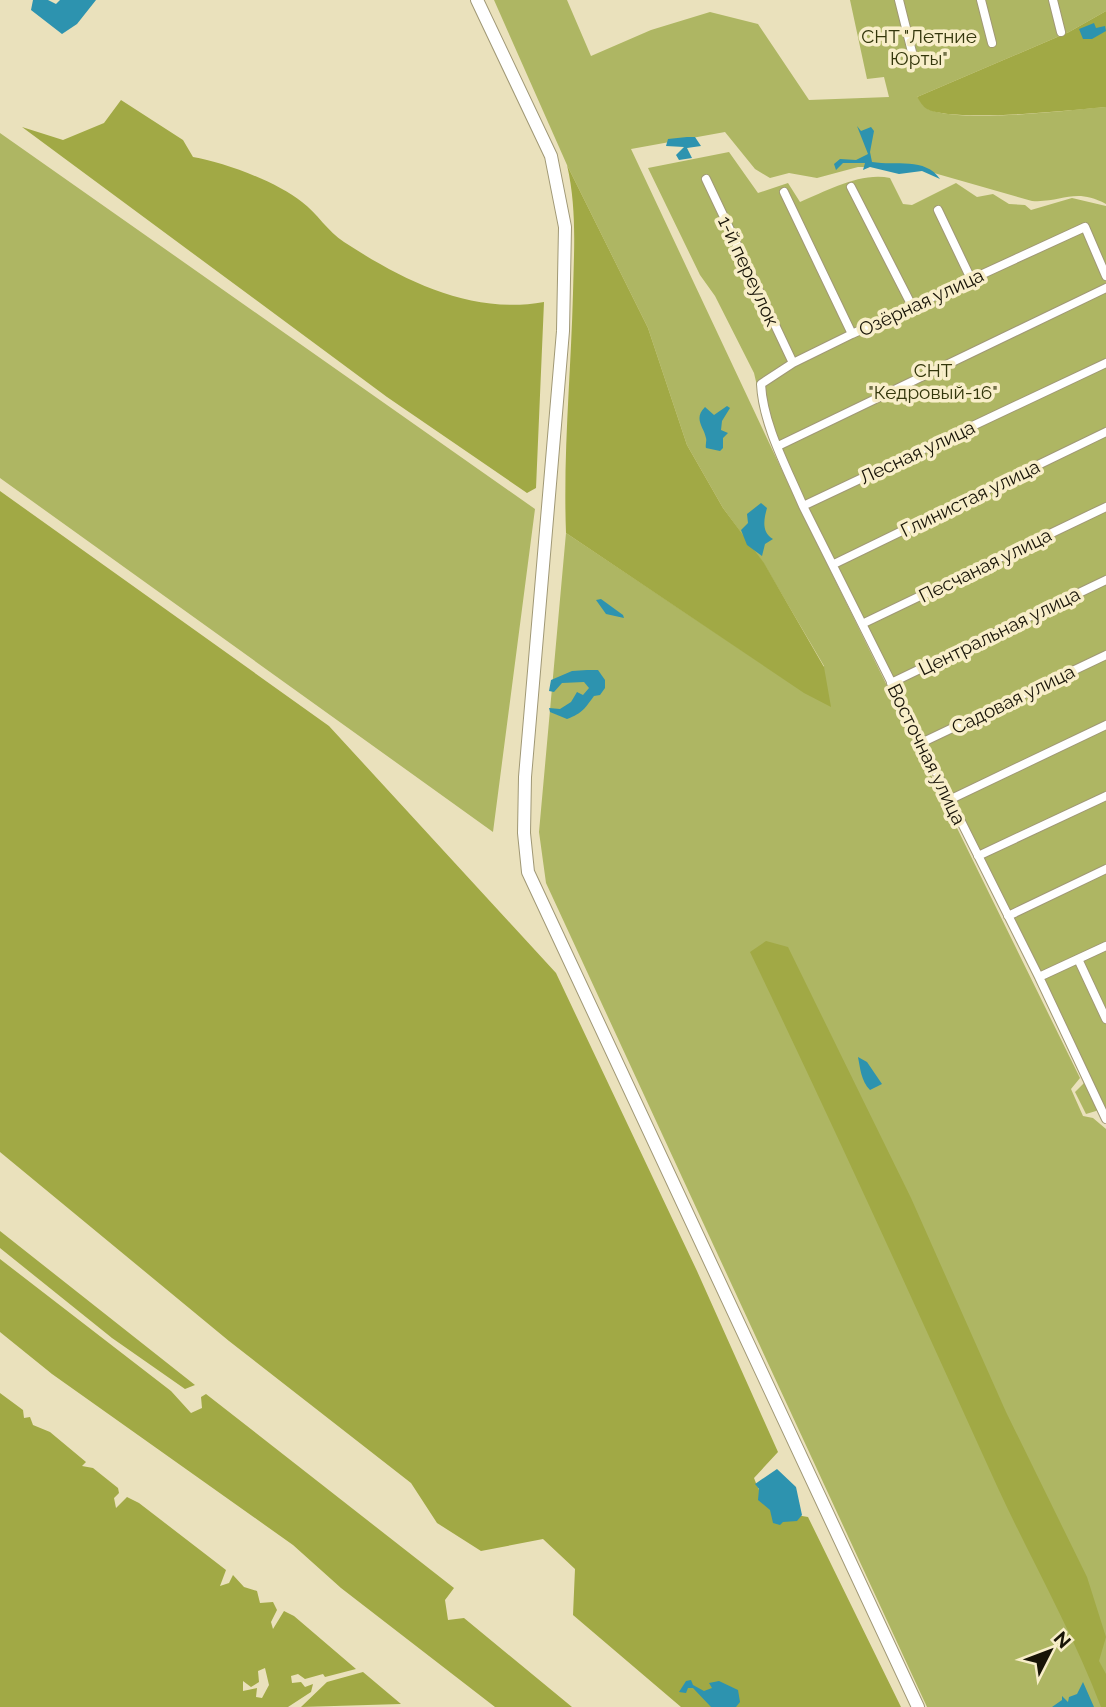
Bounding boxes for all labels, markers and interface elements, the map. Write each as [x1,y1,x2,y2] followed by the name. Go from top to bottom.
[861,25,977,69] park label: СНТ "Летние Юрты"
[714,212,784,330] street label: 1-й переулок
[855,263,987,341] street label: Озёрная улица
[868,359,998,403] park label: СНТ "Кедровый-16"
[856,416,978,488] street label: Лесная улица
[897,455,1043,541] street label: Глинистая улица
[915,523,1055,607] street label: Песчаная улица
[915,582,1083,680] street label: Центральная улица
[948,660,1078,738] street label: Садовая улица
[883,680,971,828] street label: Восточная улица
[1015,1616,1085,1686] north arrow
[1050,1627,1076,1652] text: N

